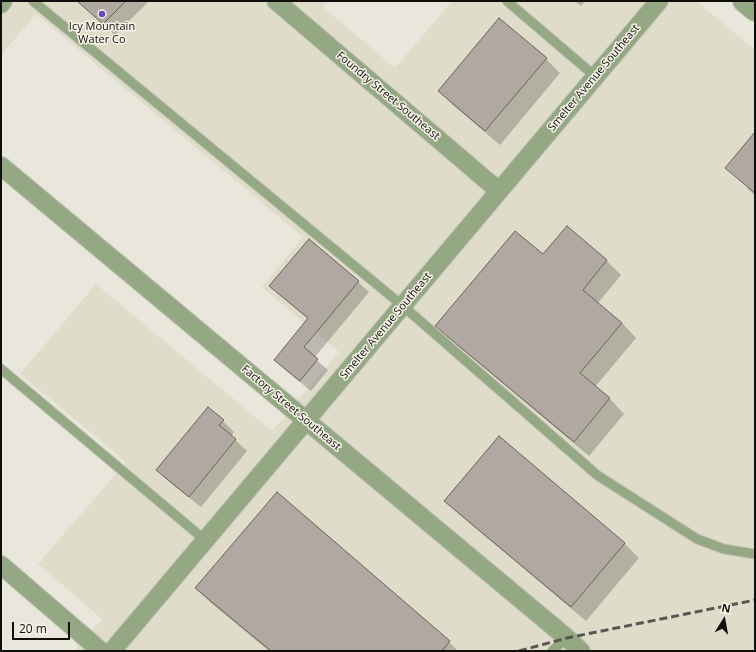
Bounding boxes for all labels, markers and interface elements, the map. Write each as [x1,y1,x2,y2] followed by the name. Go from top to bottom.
[97,9,107,19] marker: Icy Mountain Water Co
[69,20,135,46] place label: Icy Mountain Water Co
[545,22,643,134] street label: Smelter Avenue Southeast
[334,49,442,143] street label: Foundry Street Southeast
[337,270,435,382] street label: Smelter Avenue Southeast
[239,363,343,453] street label: Factory Street Southeast
[704,600,744,640] north arrow
[721,600,732,616] text: N
[14,614,72,640] scale bar
[19,620,47,637] text: 20 m

